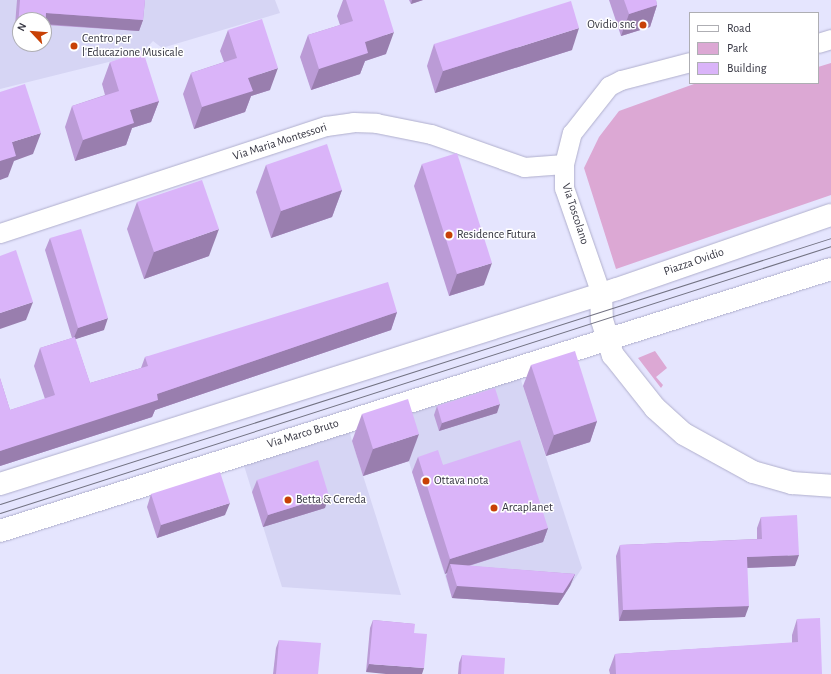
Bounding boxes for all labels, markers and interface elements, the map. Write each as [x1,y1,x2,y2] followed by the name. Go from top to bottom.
[12,12,52,52] north arrow
[689,12,819,84] legend
[587,18,635,32] place label: Ovidio snc
[638,20,648,30] marker: Ovidio snc
[15,21,28,33] text: N
[727,22,751,34] text: Road
[82,32,183,60] place label: Centro per l'Educazione Musicale
[69,41,79,51] marker: Centro per l'Educazione Musicale
[727,42,748,54] text: Park
[727,62,767,74] text: Building
[231,120,329,164] street label: Via Maria Montessori
[558,182,592,246] street label: Via Toscolano
[457,228,536,242] place label: Residence Futura
[444,230,454,240] marker: Residence Futura
[662,245,726,279] street label: Piazza Ovidio
[265,416,341,452] street label: Via Marco Bruto
[434,474,489,488] place label: Ottava nota
[421,476,431,486] marker: Ottava nota
[296,493,366,507] place label: Betta & Cereda
[283,495,293,505] marker: Betta & Cereda
[502,501,553,515] place label: Arcaplanet
[489,503,499,513] marker: Arcaplanet

